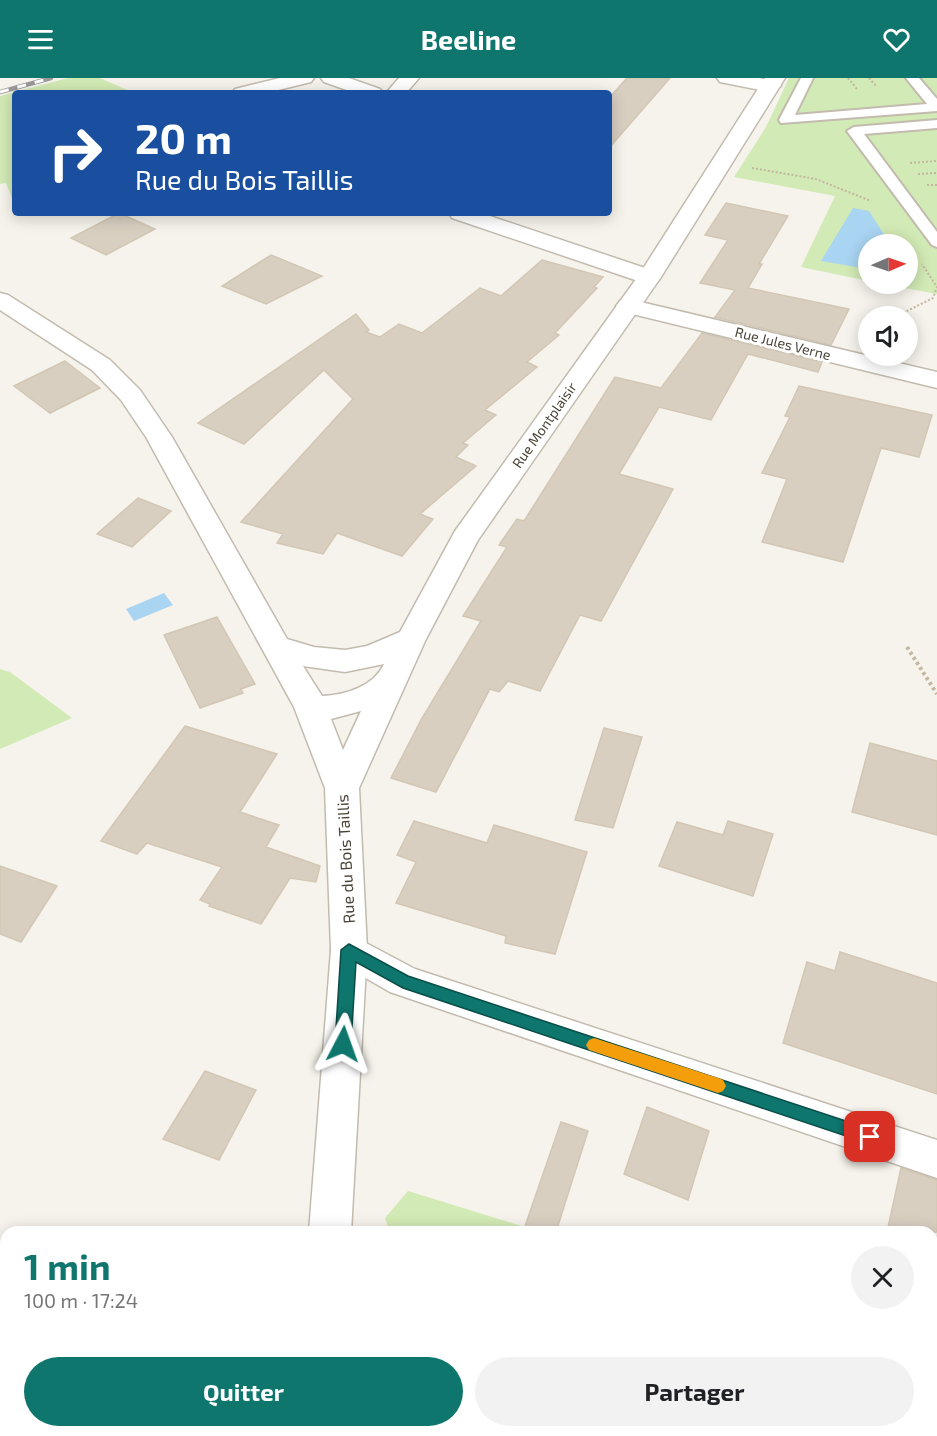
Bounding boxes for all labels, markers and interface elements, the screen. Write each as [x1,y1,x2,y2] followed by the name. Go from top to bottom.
[24,23,57,56] icon: menu
[421,23,516,55] text: Beeline
[880,23,913,56] icon: heart
[135,112,232,162] text: 20 m
[36,114,114,192] icon: right
[135,163,353,195] text: Rue du Bois Taillis
[858,234,918,294] north arrow
[858,234,918,366] map controls
[858,306,918,366] button: sound
[733,323,833,363] street label: Rue Jules Verne
[508,379,580,471] street label: Rue Montplaisir
[332,794,358,924] street label: Rue du Bois Taillis
[311,1012,375,1076] position arrow
[844,1111,895,1162] pin
[853,1120,886,1153] icon: arrive
[24,1244,111,1287] text: 1 min
[851,1246,914,1309] button: close
[24,1288,138,1312] text: 100 m · 17:24
[24,1357,463,1426] button: Quitter
[475,1357,914,1426] button: Partager

